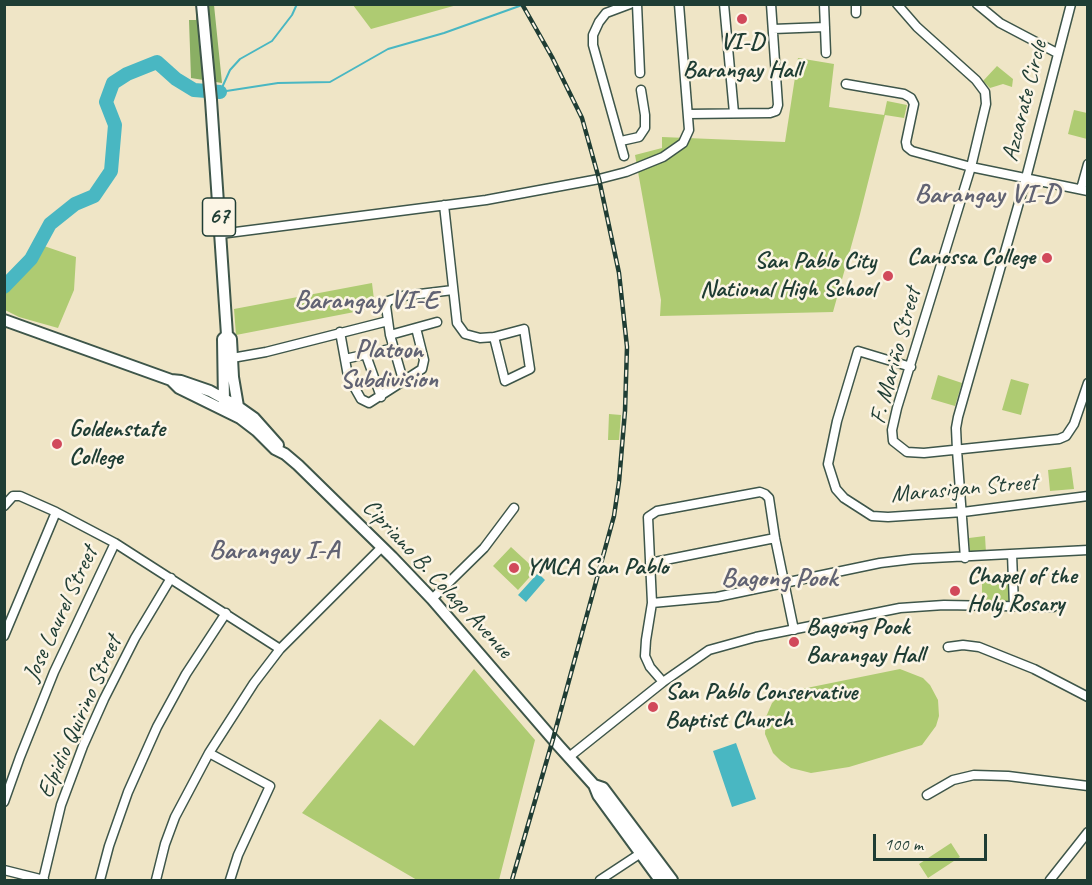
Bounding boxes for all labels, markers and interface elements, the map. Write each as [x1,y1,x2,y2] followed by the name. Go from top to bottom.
[735,12,749,26] marker: VI-D Barangay Hall
[683,29,801,85] place label: VI-D Barangay Hall
[996,38,1054,164] street label: Azcarate Circle
[914,179,1060,211] district label: Barangay VI-D
[202,198,236,236] road number: 67
[907,244,1035,272] place label: Canossa College
[700,248,876,304] place label: San Pablo City National High School
[1040,251,1054,265] marker: Canossa College
[881,269,895,283] marker: San Pablo City National High School
[294,285,438,317] district label: Barangay VI-E
[864,285,928,427] street label: F. Mariño Street
[340,334,438,396] district label: Platoon Subdivision
[69,416,165,472] place label: Goldenstate College
[50,437,64,451] marker: Goldenstate College
[890,468,1038,510] street label: Marasigan Street
[356,493,518,665] street label: Cipriano B. Colago Avenue
[209,535,339,567] district label: Barangay I-A
[17,542,105,686] street label: Jose Laurel Street
[526,554,668,582] place label: YMCA San Pablo
[507,561,521,575] marker: YMCA San Pablo
[721,563,837,595] district label: Bagong Pook
[967,563,1076,619] place label: Chapel of the Holy Rosary
[948,584,962,598] marker: Chapel of the Holy Rosary
[806,614,925,670] place label: Bagong Pook Barangay Hall
[31,631,129,803] street label: Elpidio Quirino Street
[787,635,801,649] marker: Bagong Pook Barangay Hall
[665,679,857,735] place label: San Pablo Conservative Baptist Church
[646,700,660,714] marker: San Pablo Conservative Baptist Church
[876,822,990,860] scale bar
[884,833,923,855] text: 100 m

